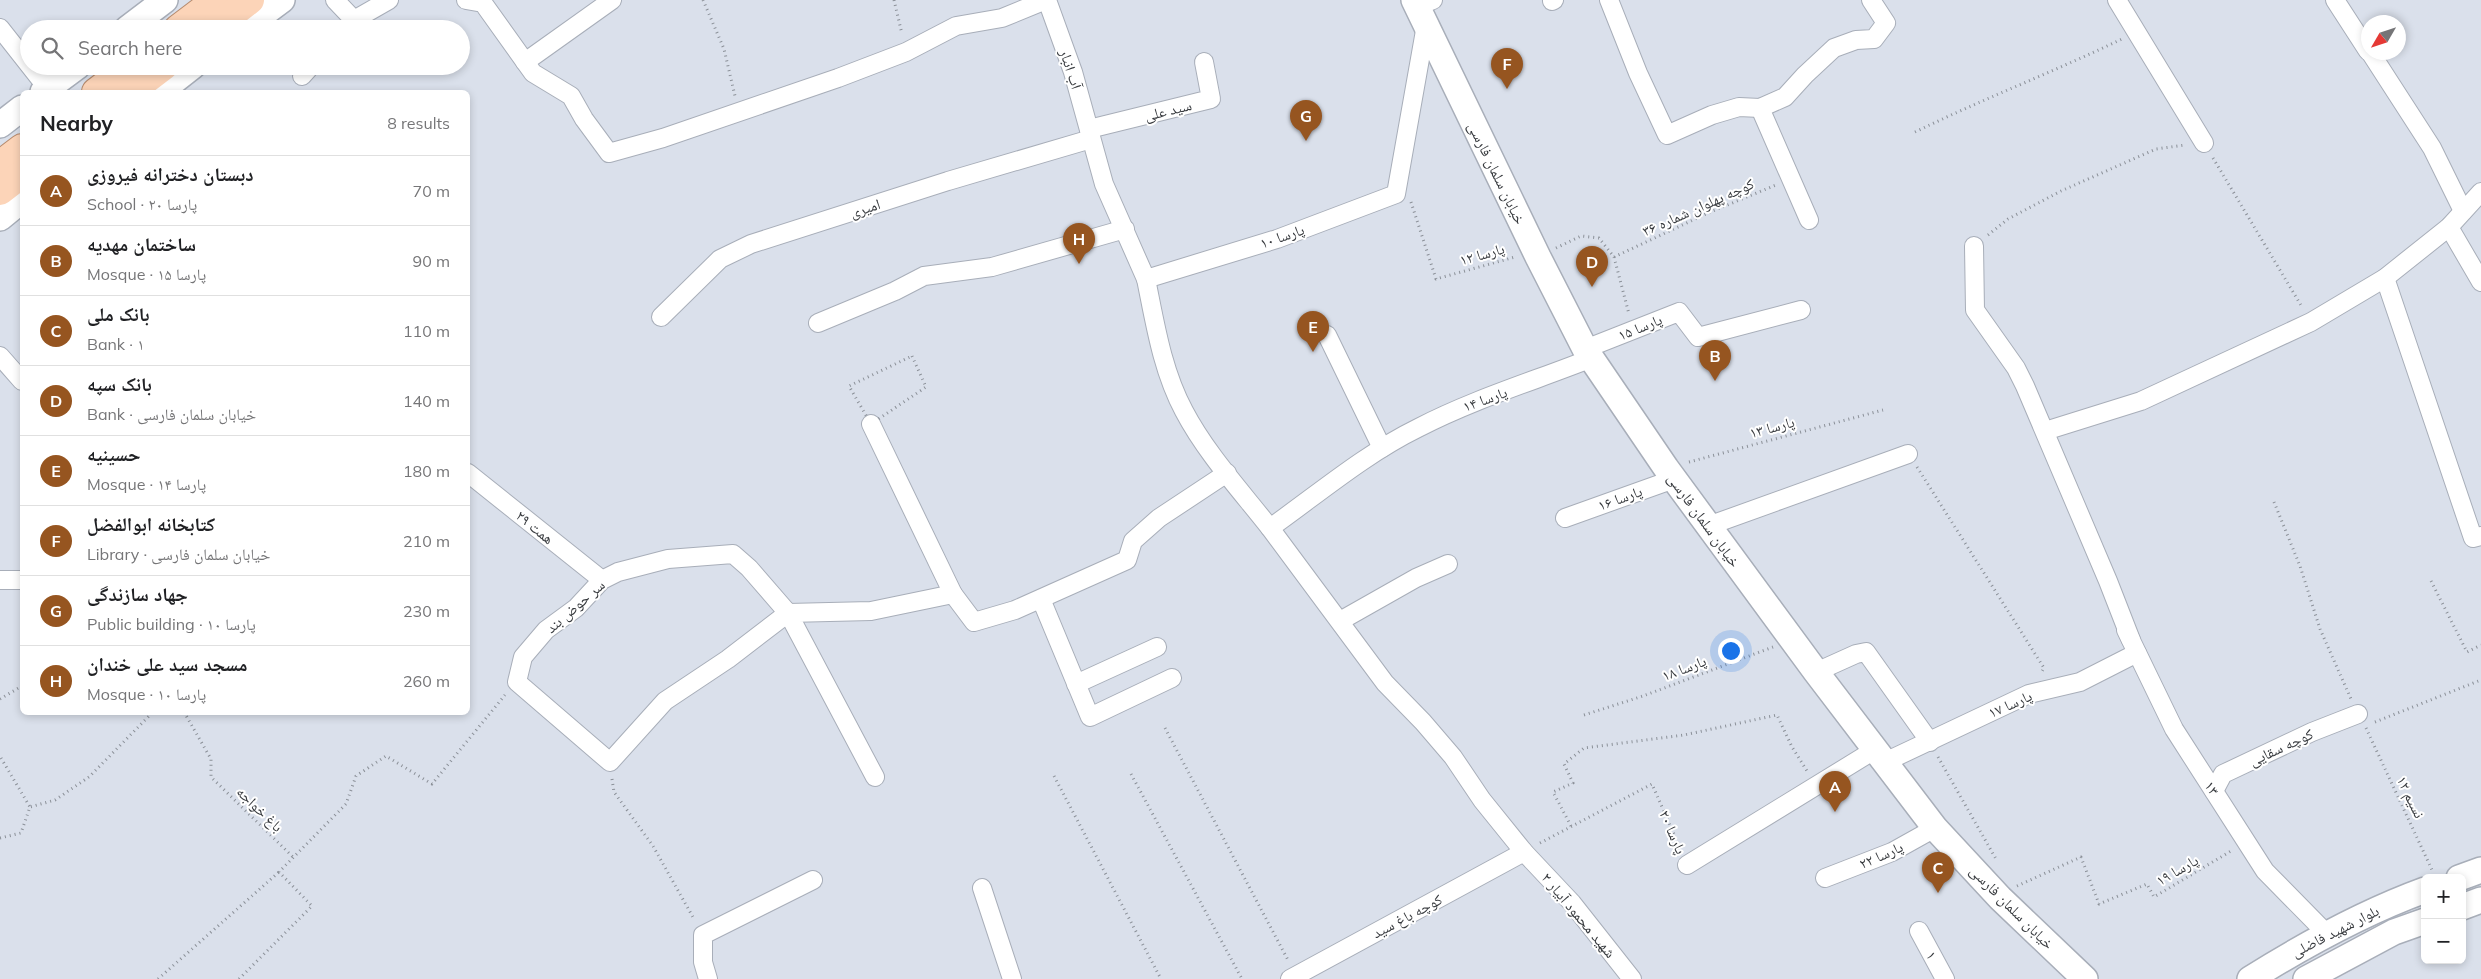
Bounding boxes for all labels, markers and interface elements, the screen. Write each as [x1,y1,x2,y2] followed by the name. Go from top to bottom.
[2361,15,2406,60] north arrow
[20,20,470,75] search box
[38,34,66,62] icon: search
[78,36,182,60] text: Search here
[1055,46,1087,92] street label: آب انبار
[1491,48,1523,89] pin: F
[1142,95,1194,126] street label: سید علی
[1290,100,1322,141] pin: G
[40,110,113,136] text: Nearby
[387,113,450,133] text: 8 results
[1463,119,1530,228] street label: خیابان سلمان فارسی
[87,162,254,186] text: دبستان دخترانه فیروزی
[1639,174,1757,241] street label: کوچه پهلوان شماره ۳۶
[50,181,62,201] text: A
[413,181,450,201] text: 70 m
[87,194,197,214] text: School · پارسا ۲۰
[847,194,883,223] street label: امیری
[1257,220,1307,253] street label: پارسا ۱۰
[1063,223,1095,264] pin: H
[87,232,196,256] text: ساختمان مهدیه
[1457,239,1507,270] street label: پارسا ۱۲
[1576,246,1608,287] pin: D
[50,251,62,271] text: B
[413,251,450,271] text: 90 m
[87,264,206,284] text: Mosque · پارسا ۱۵
[87,302,149,326] text: بانک ملی
[1615,310,1665,344] street label: پارسا ۱۵
[1297,311,1329,352] pin: E
[51,321,61,341] text: C
[403,321,450,341] text: 110 m
[87,334,144,354] text: Bank · ۱
[1699,340,1731,381] pin: B
[87,372,152,396] text: بانک سپه
[1460,382,1510,416] street label: پارسا ۱۴
[50,391,62,411] text: D
[403,391,450,411] text: 140 m
[87,404,256,424] text: Bank · خیابان سلمان فارسی
[1747,412,1797,442] street label: پارسا ۱۳
[87,442,141,466] text: حسینیه
[51,461,61,481] text: E
[403,461,450,481] text: 180 m
[1663,469,1745,572] street label: خیابان سلمان فارسی
[87,474,206,494] text: Mosque · پارسا ۱۴
[1595,481,1645,515] street label: پارسا ۱۶
[512,506,558,548] street label: همت ۲۹
[87,512,215,536] text: کتابخانه ابوالفضل
[51,531,61,551] text: F
[403,531,450,551] text: 210 m
[87,544,270,564] text: Library · خیابان سلمان فارسی
[541,575,609,638] street label: سر حوض بند
[87,582,188,606] text: جهاد سازندگی
[50,601,62,621] text: G
[403,601,450,621] text: 230 m
[87,614,256,634] text: Public building · پارسا ۱۰
[1718,638,1744,664] your location
[1659,651,1709,685] street label: پارسا ۱۸
[87,652,247,676] text: مسجد سید علی خندان
[50,671,62,691] text: H
[403,671,450,691] text: 260 m
[87,684,206,704] text: Mosque · پارسا ۱۰
[1985,686,2035,722] street label: پارسا ۱۷
[2246,724,2316,771] street label: کوچه سقایی
[1819,771,1851,812] pin: A
[2392,773,2429,822] street label: نسیم ۱۲
[2200,777,2224,799] street label: ۱۳
[232,782,287,836] street label: باغ خواجه
[1655,807,1691,857] street label: پارسا ۲۰
[1856,837,1906,873] street label: پارسا ۲۲
[2152,850,2202,890] street label: پارسا ۱۹
[1922,852,1954,893] pin: C
[1965,861,2059,954] street label: خیابان سلمان فارسی
[1538,868,1620,962] street label: شهید محمود آبیار ۲
[2421,874,2466,964] map controls
[2421,874,2466,919] button: +
[1369,890,1446,943] street label: کوچه باغ سید
[2288,901,2383,962] street label: بلوار شهید فاضلی
[2421,919,2466,964] button: −
[1922,947,1942,963] street label: ۱

